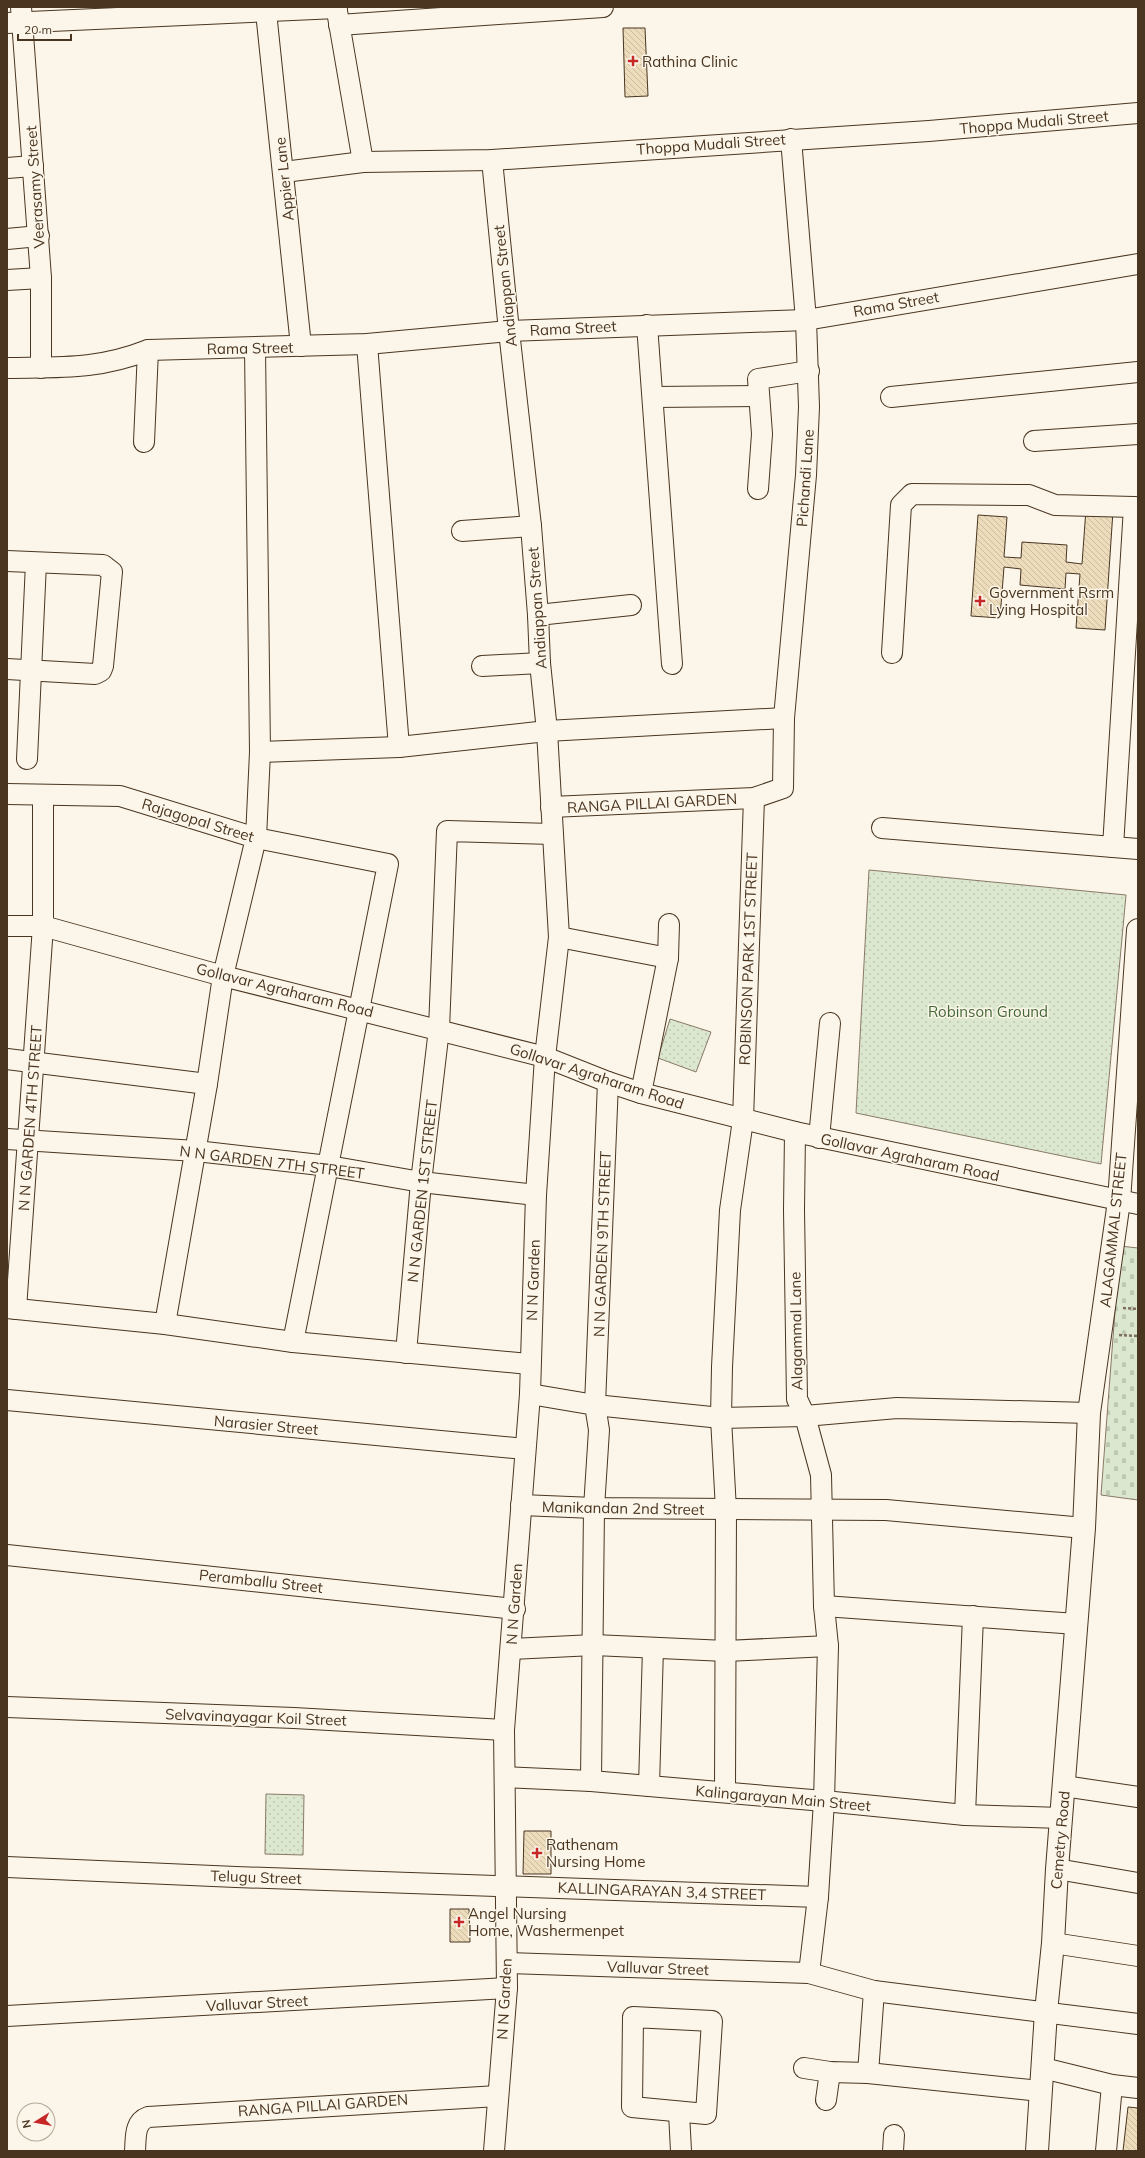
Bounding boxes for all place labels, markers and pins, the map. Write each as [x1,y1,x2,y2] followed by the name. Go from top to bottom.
[642,52,738,71] place label: Rathina Clinic
[627,55,639,67] marker: Rathina Clinic
[989,583,1114,619] place label: Government Rsrm Lying Hospital
[974,595,986,607] marker: Government Rsrm Lying Hospital
[546,1835,645,1871] place label: Rathenam Nursing Home
[531,1847,543,1859] marker: Rathenam Nursing Home
[468,1904,624,1940] place label: Angel Nursing Home, Washermenpet
[453,1916,465,1928] marker: Angel Nursing Home, Washermenpet

